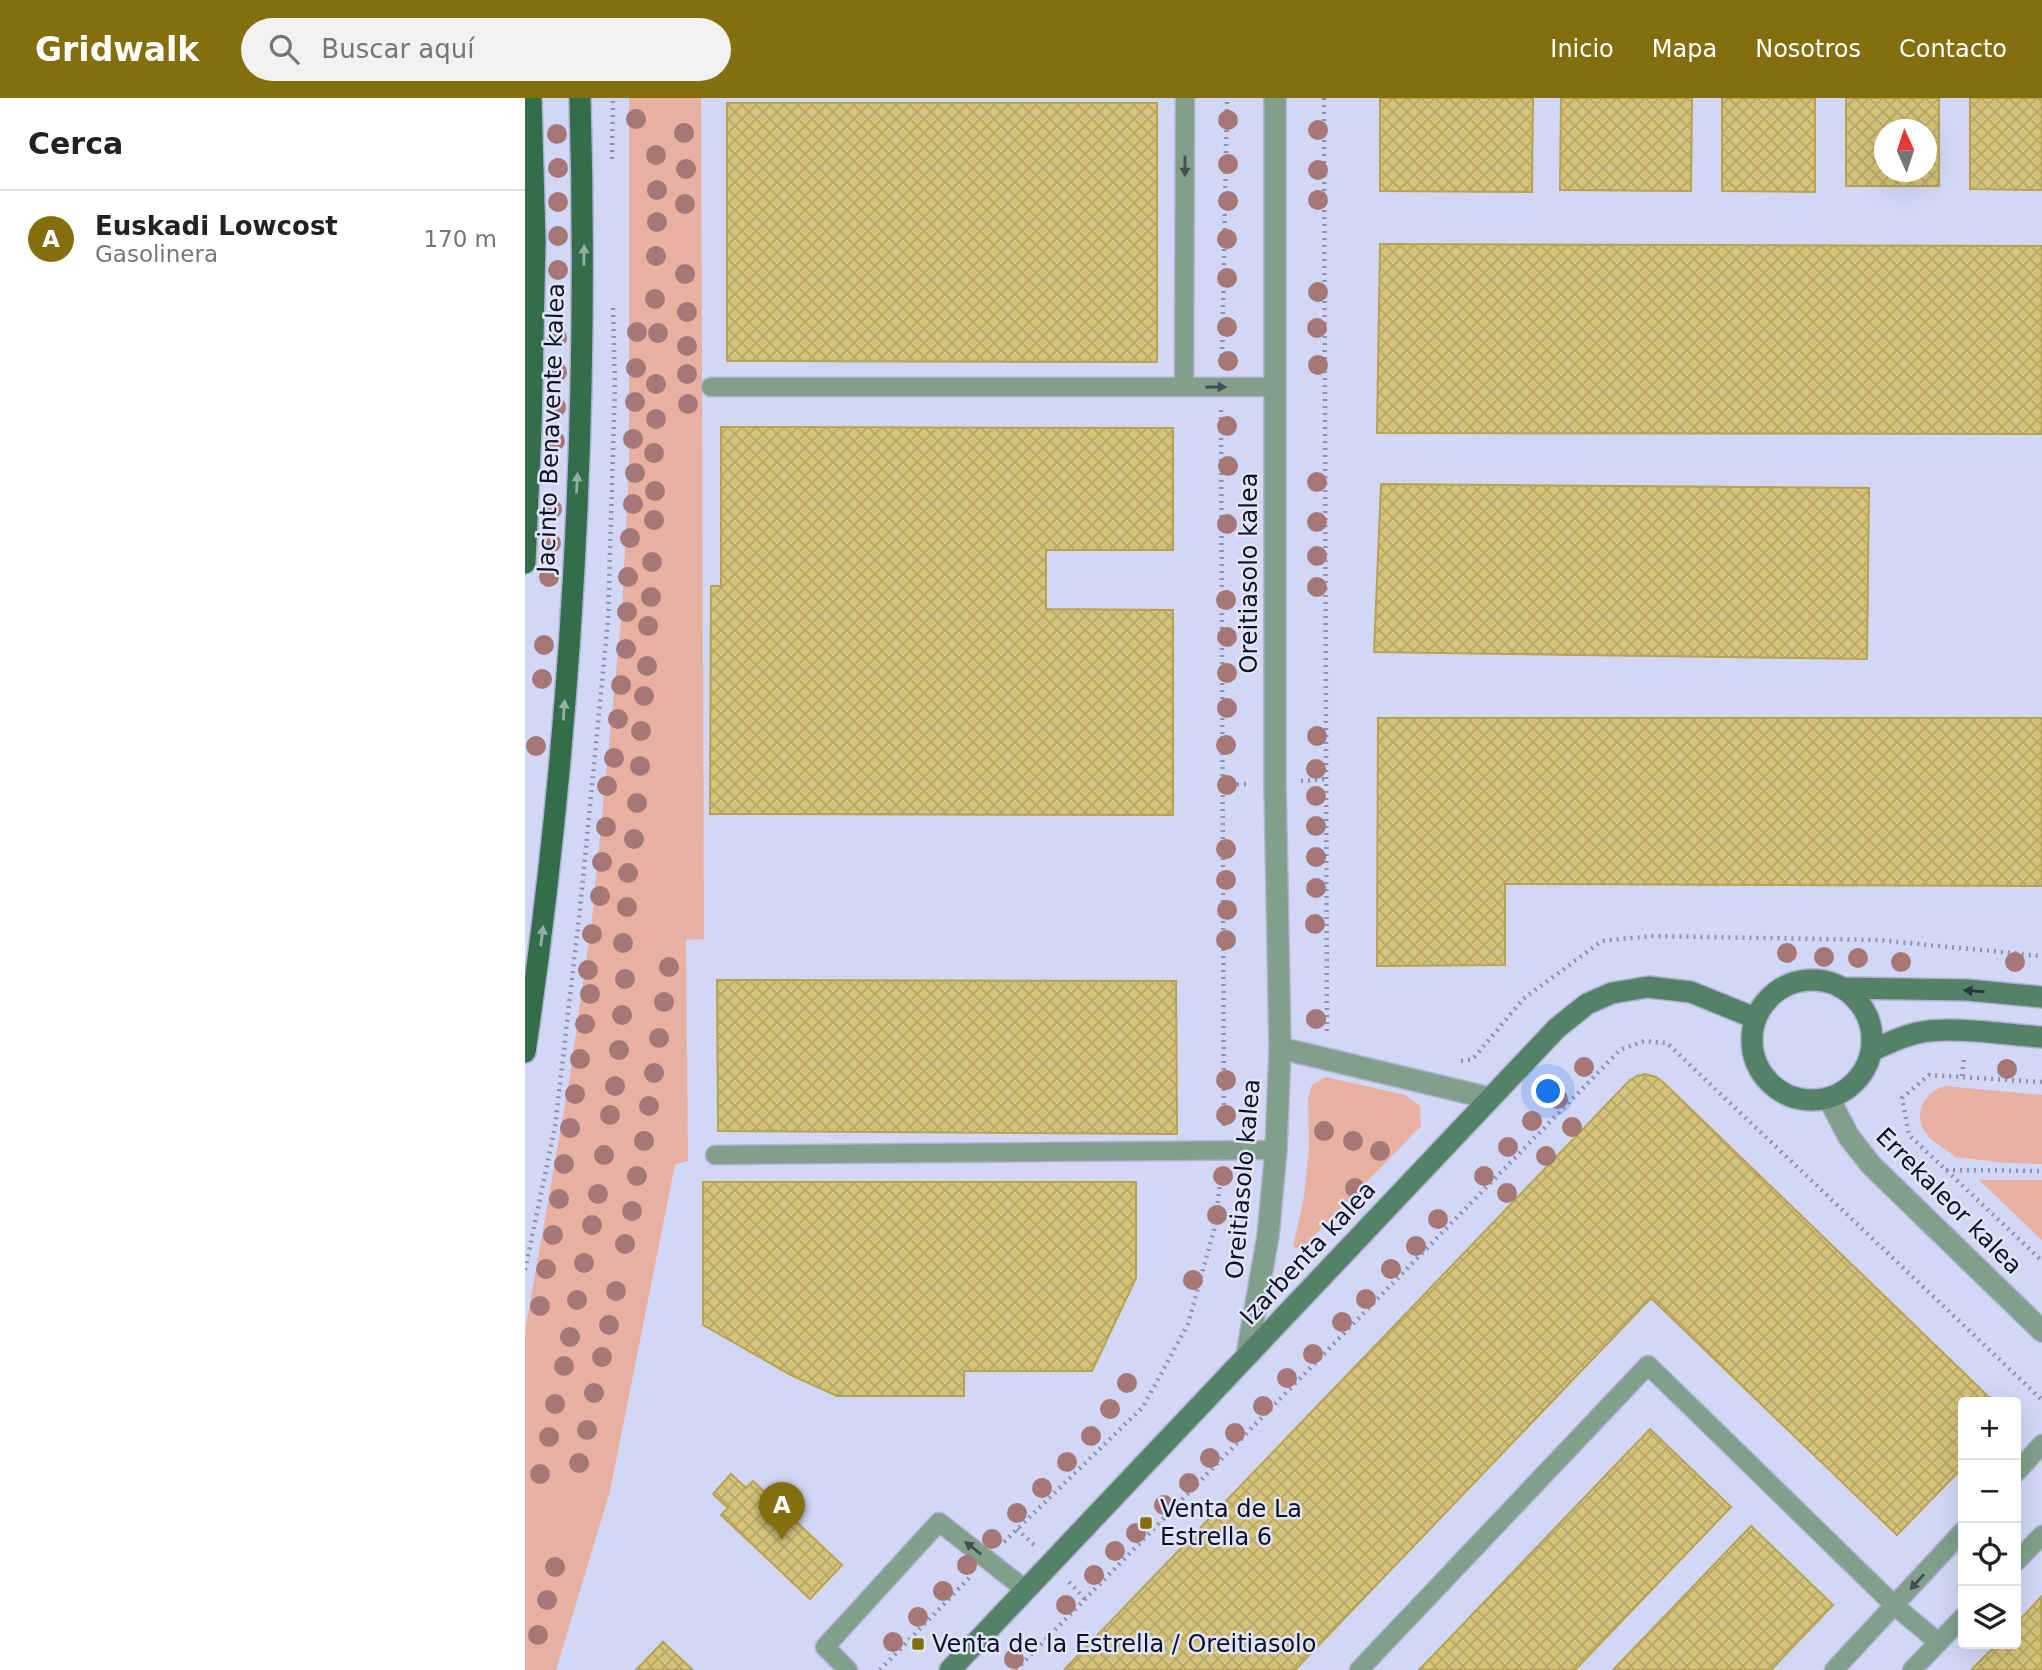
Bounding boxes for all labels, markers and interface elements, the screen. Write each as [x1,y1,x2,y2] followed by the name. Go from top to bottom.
[241,18,731,81] search box
[35,30,199,69] text: Gridwalk
[265,30,303,68] icon: search
[321,34,475,64] text: Buscar aquí
[1550,35,1614,63] text: Inicio
[1652,35,1717,63] text: Mapa
[1755,35,1861,63] text: Nosotros
[1899,35,2007,63] text: Contacto
[1874,119,1937,182] north arrow
[28,126,123,161] text: Cerca
[1179,155,1191,177] one-way arrow
[95,211,338,241] text: Euskadi Lowcost
[42,226,60,252] text: A
[423,226,497,252] text: 170 m
[95,241,218,267] text: Gasolinera
[578,244,589,266] one-way arrow
[532,283,570,575] street label: Jacinto Benavente kalea
[1205,381,1227,393] one-way arrow
[571,471,582,493] one-way arrow
[1235,473,1263,673] street label: Oreitiasolo kalea
[559,699,570,721] one-way arrow
[536,925,547,947] one-way arrow
[1963,985,1985,996] one-way arrow
[1531,1074,1565,1108] your location
[1220,1078,1266,1280] street label: Oreitiasolo kalea
[1870,1122,2028,1280] street label: Errekaleor kalea
[1234,1176,1382,1330] street label: Izarbenta kalea
[1958,1397,2021,1649] map controls
[1958,1397,2021,1460] button: +
[1958,1460,2021,1523] button: −
[759,1482,805,1540] pin: A
[1160,1495,1302,1551] place label: Venta de La Estrella 6
[1138,1515,1154,1531] marker: Venta de La Estrella 6
[1958,1523,2021,1586] button: locate
[964,1540,982,1555] one-way arrow
[1910,1573,1926,1590] one-way arrow
[1958,1586,2021,1649] button: layers
[932,1630,1316,1658] place label: Venta de la Estrella / Oreitiasolo
[910,1636,926,1652] marker: Venta de la Estrella / Oreitiasolo

